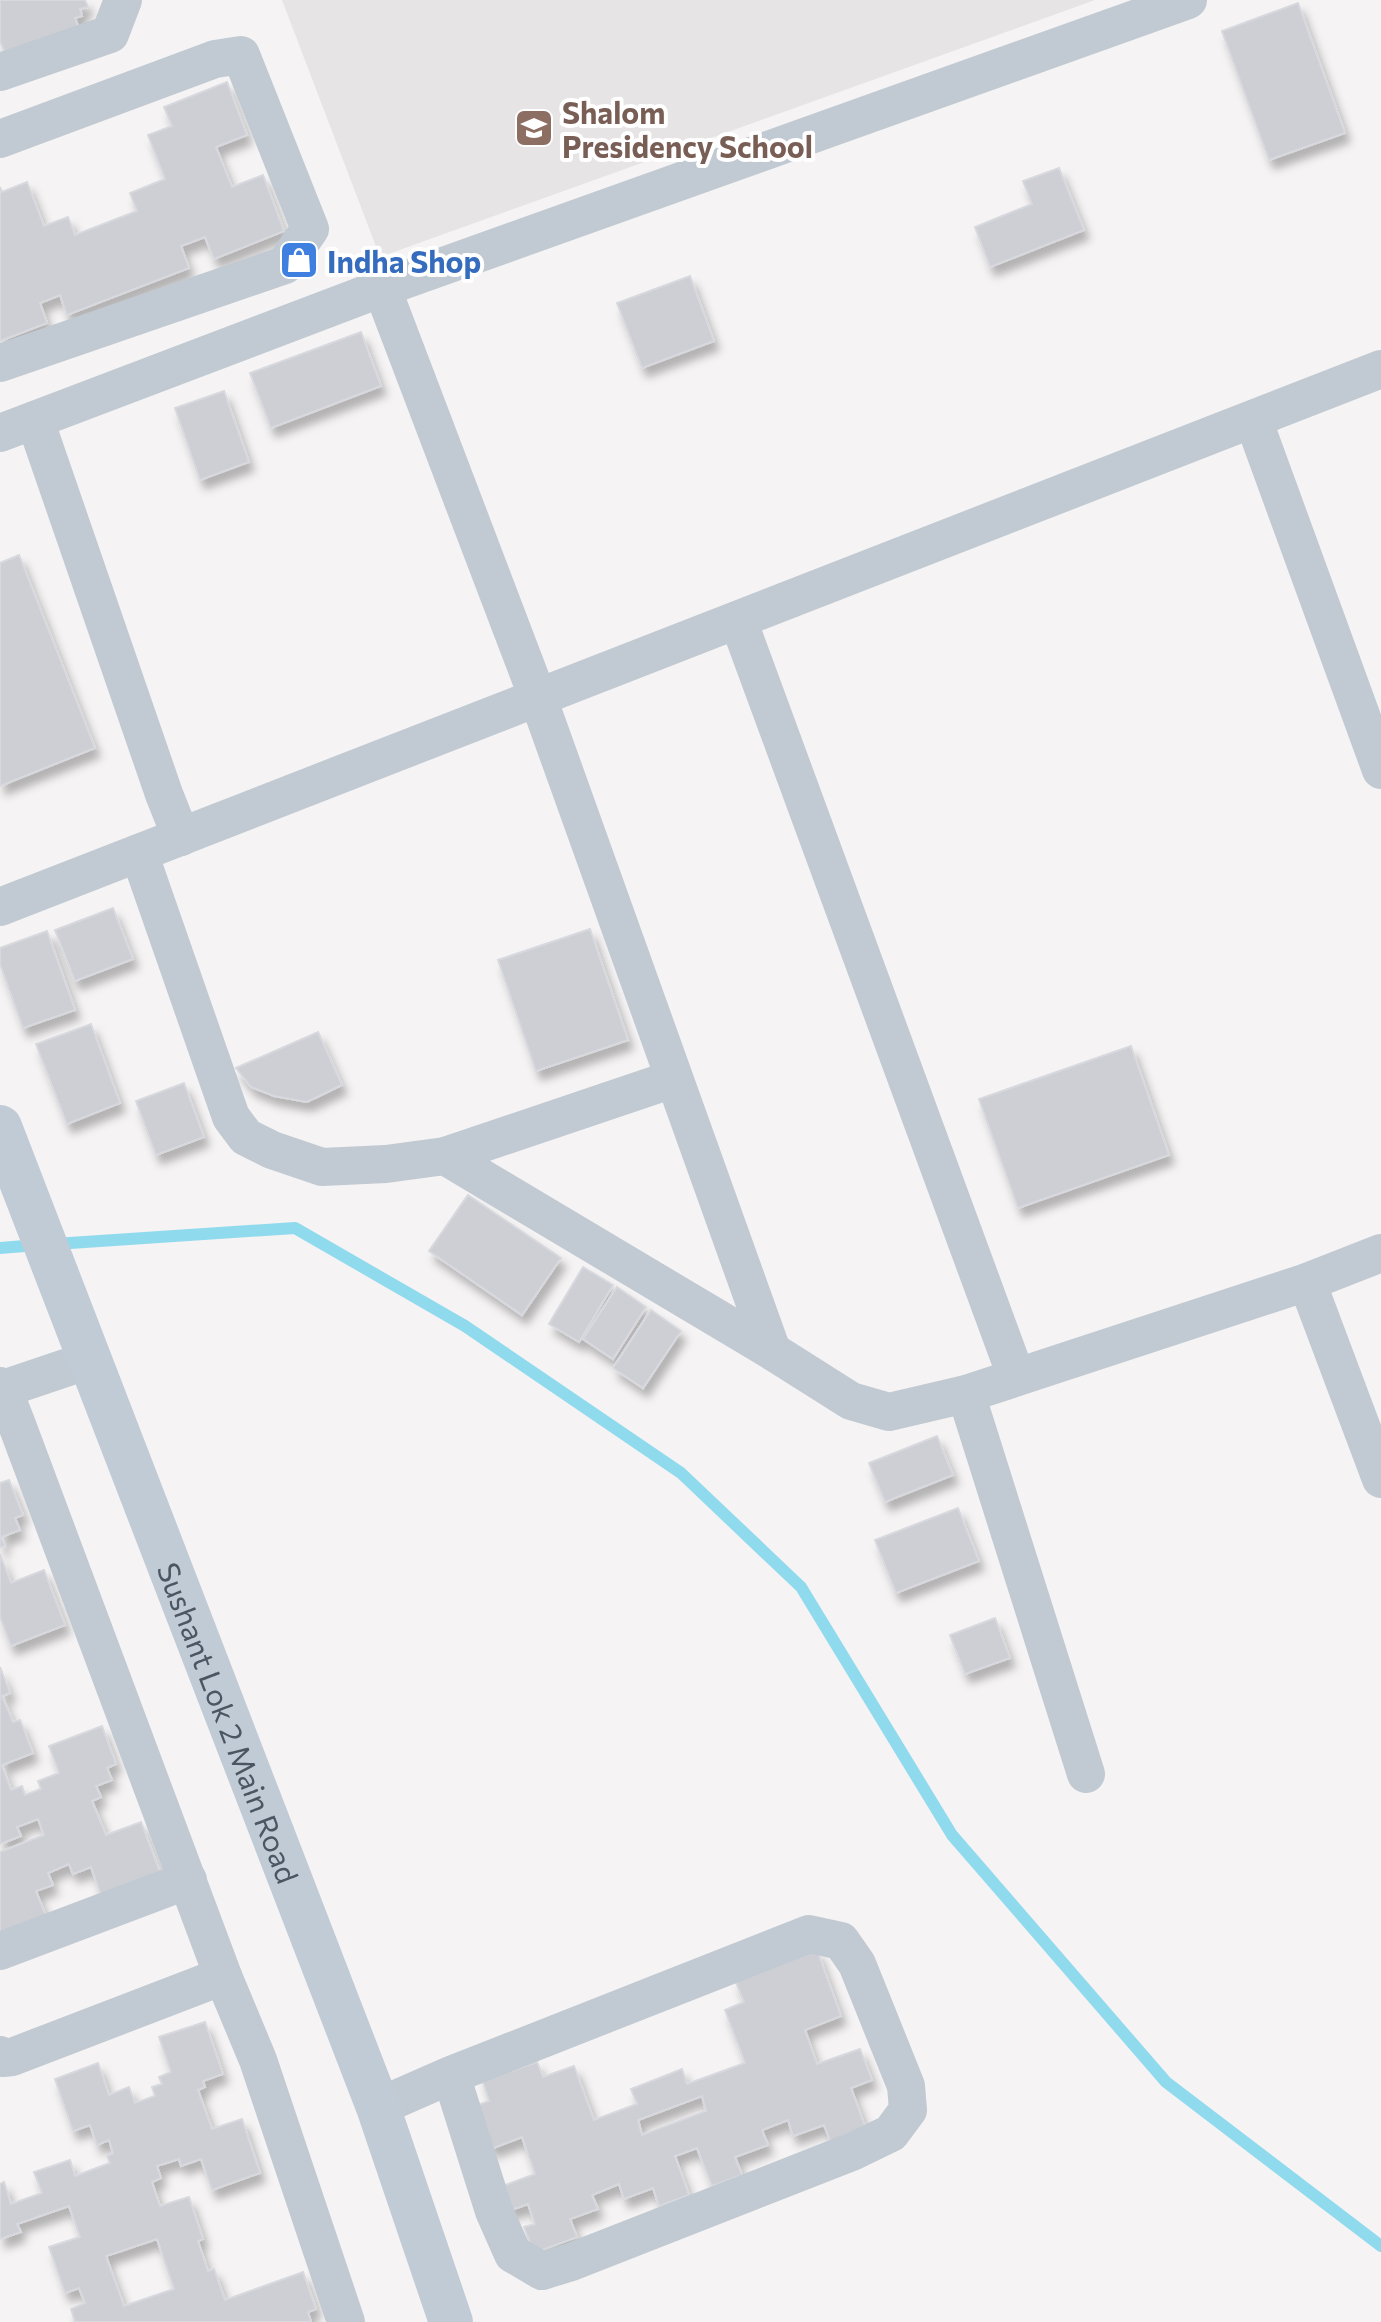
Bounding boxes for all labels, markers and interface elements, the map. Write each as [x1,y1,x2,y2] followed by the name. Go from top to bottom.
[562,93,813,164] place label: Shalom Presidency School
[513,107,555,149] school or university icon: Shalom Presidency School
[278,239,320,281] shop icon: Indha Shop
[327,242,481,279] place label: Indha Shop
[151,1557,308,1888] street label: Sushant Lok 2 Main Road

